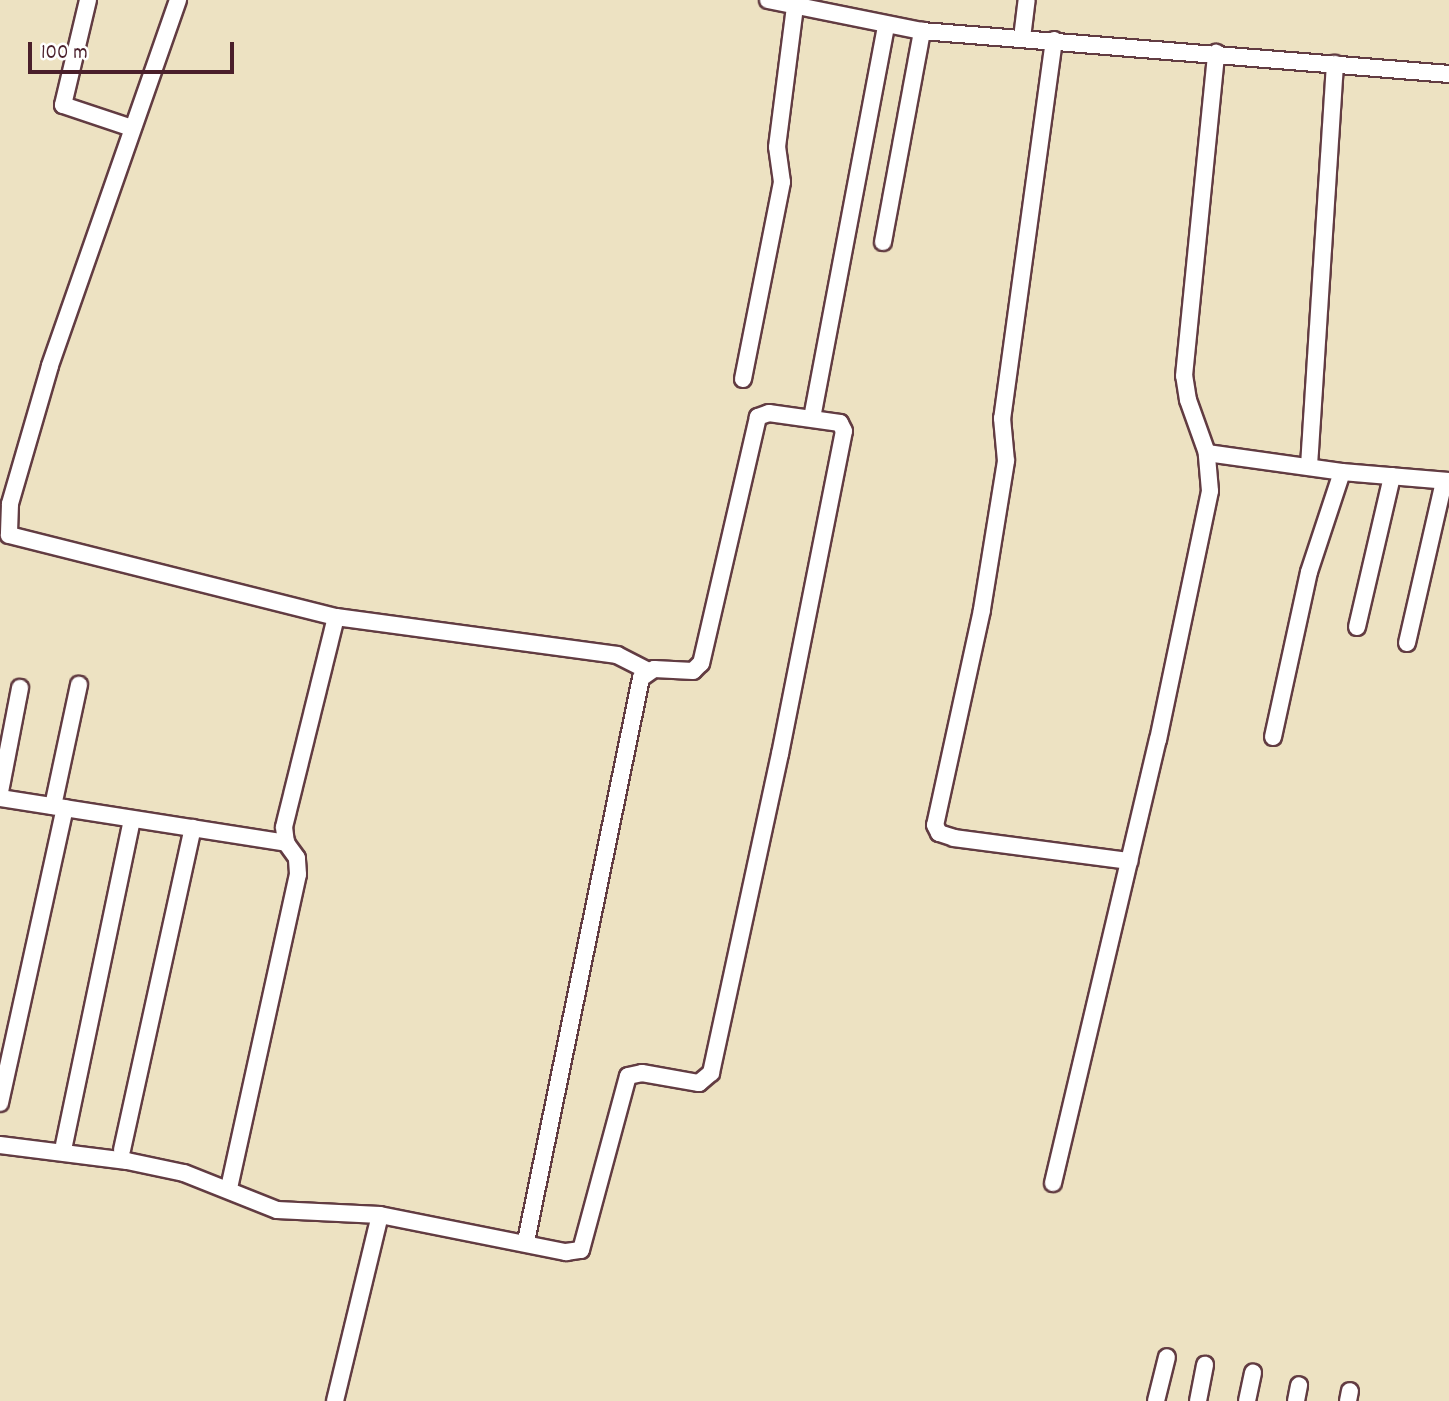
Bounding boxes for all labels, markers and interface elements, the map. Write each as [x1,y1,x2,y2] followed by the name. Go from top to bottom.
[32,28,238,72] scale bar
[41,39,88,69] text: 100 m

